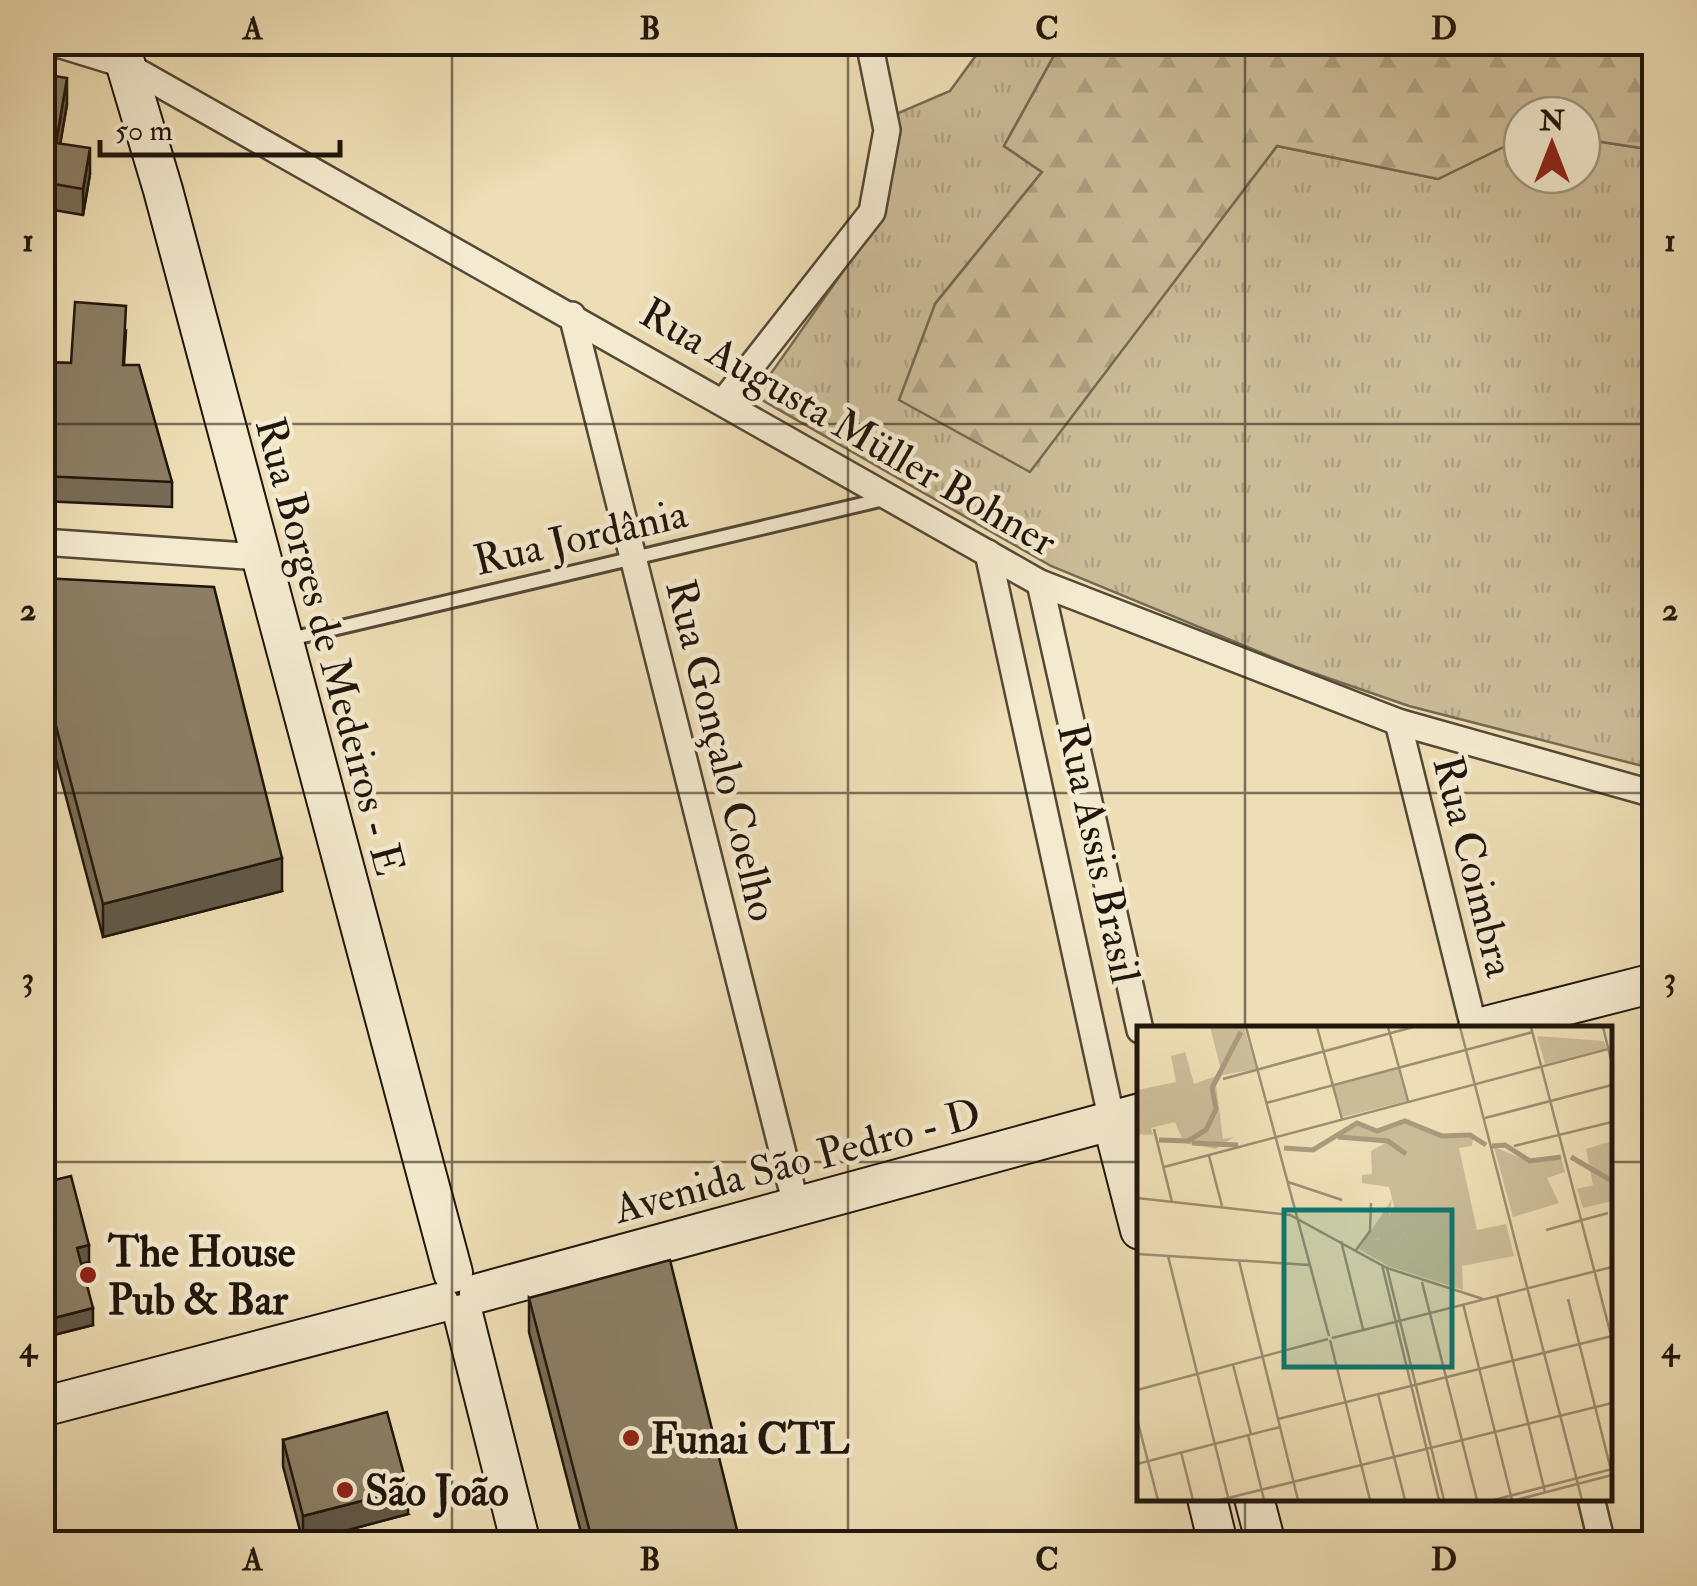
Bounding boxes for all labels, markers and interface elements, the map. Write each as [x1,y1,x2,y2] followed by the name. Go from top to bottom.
[241,9,264,49] text: A
[640,9,660,49] text: B
[1035,9,1059,49] text: C
[1431,9,1457,49] text: D
[100,95,340,157] scale bar
[1502,95,1602,195] north arrow
[1538,104,1565,139] text: N
[115,112,173,149] text: 50 m
[22,221,34,261] text: 1
[1664,221,1676,261] text: 1
[631,287,1066,568] street label: Rua Augusta Müller Bohner
[243,412,415,881] street label: Rua Borges de Medeiros - E
[469,488,693,588] street label: Rua Jordânia
[654,574,789,927] street label: Rua Gonçalo Coelho
[20,590,36,630] text: 2
[1662,590,1678,630] text: 2
[1045,719,1151,988] street label: Rua Assis Brasil
[1421,751,1526,983] street label: Rua Coimbra
[22,959,34,999] text: 3
[1664,959,1676,999] text: 3
[1137,1026,1612,1501] inset map
[608,1088,986,1236] street label: Avenida São Pedro - D
[107,1227,296,1327] place label: The House Pub & Bar
[77,1264,99,1286] marker: The House Pub & Bar
[18,1328,38,1368] text: 4
[1660,1328,1680,1368] text: 4
[651,1414,850,1466] place label: Funai CTL
[620,1427,642,1449] marker: Funai CTL
[365,1466,509,1518] place label: São João
[334,1479,356,1501] marker: São João
[241,1540,264,1580] text: A
[640,1540,660,1580] text: B
[1035,1540,1059,1580] text: C
[1431,1540,1457,1580] text: D

